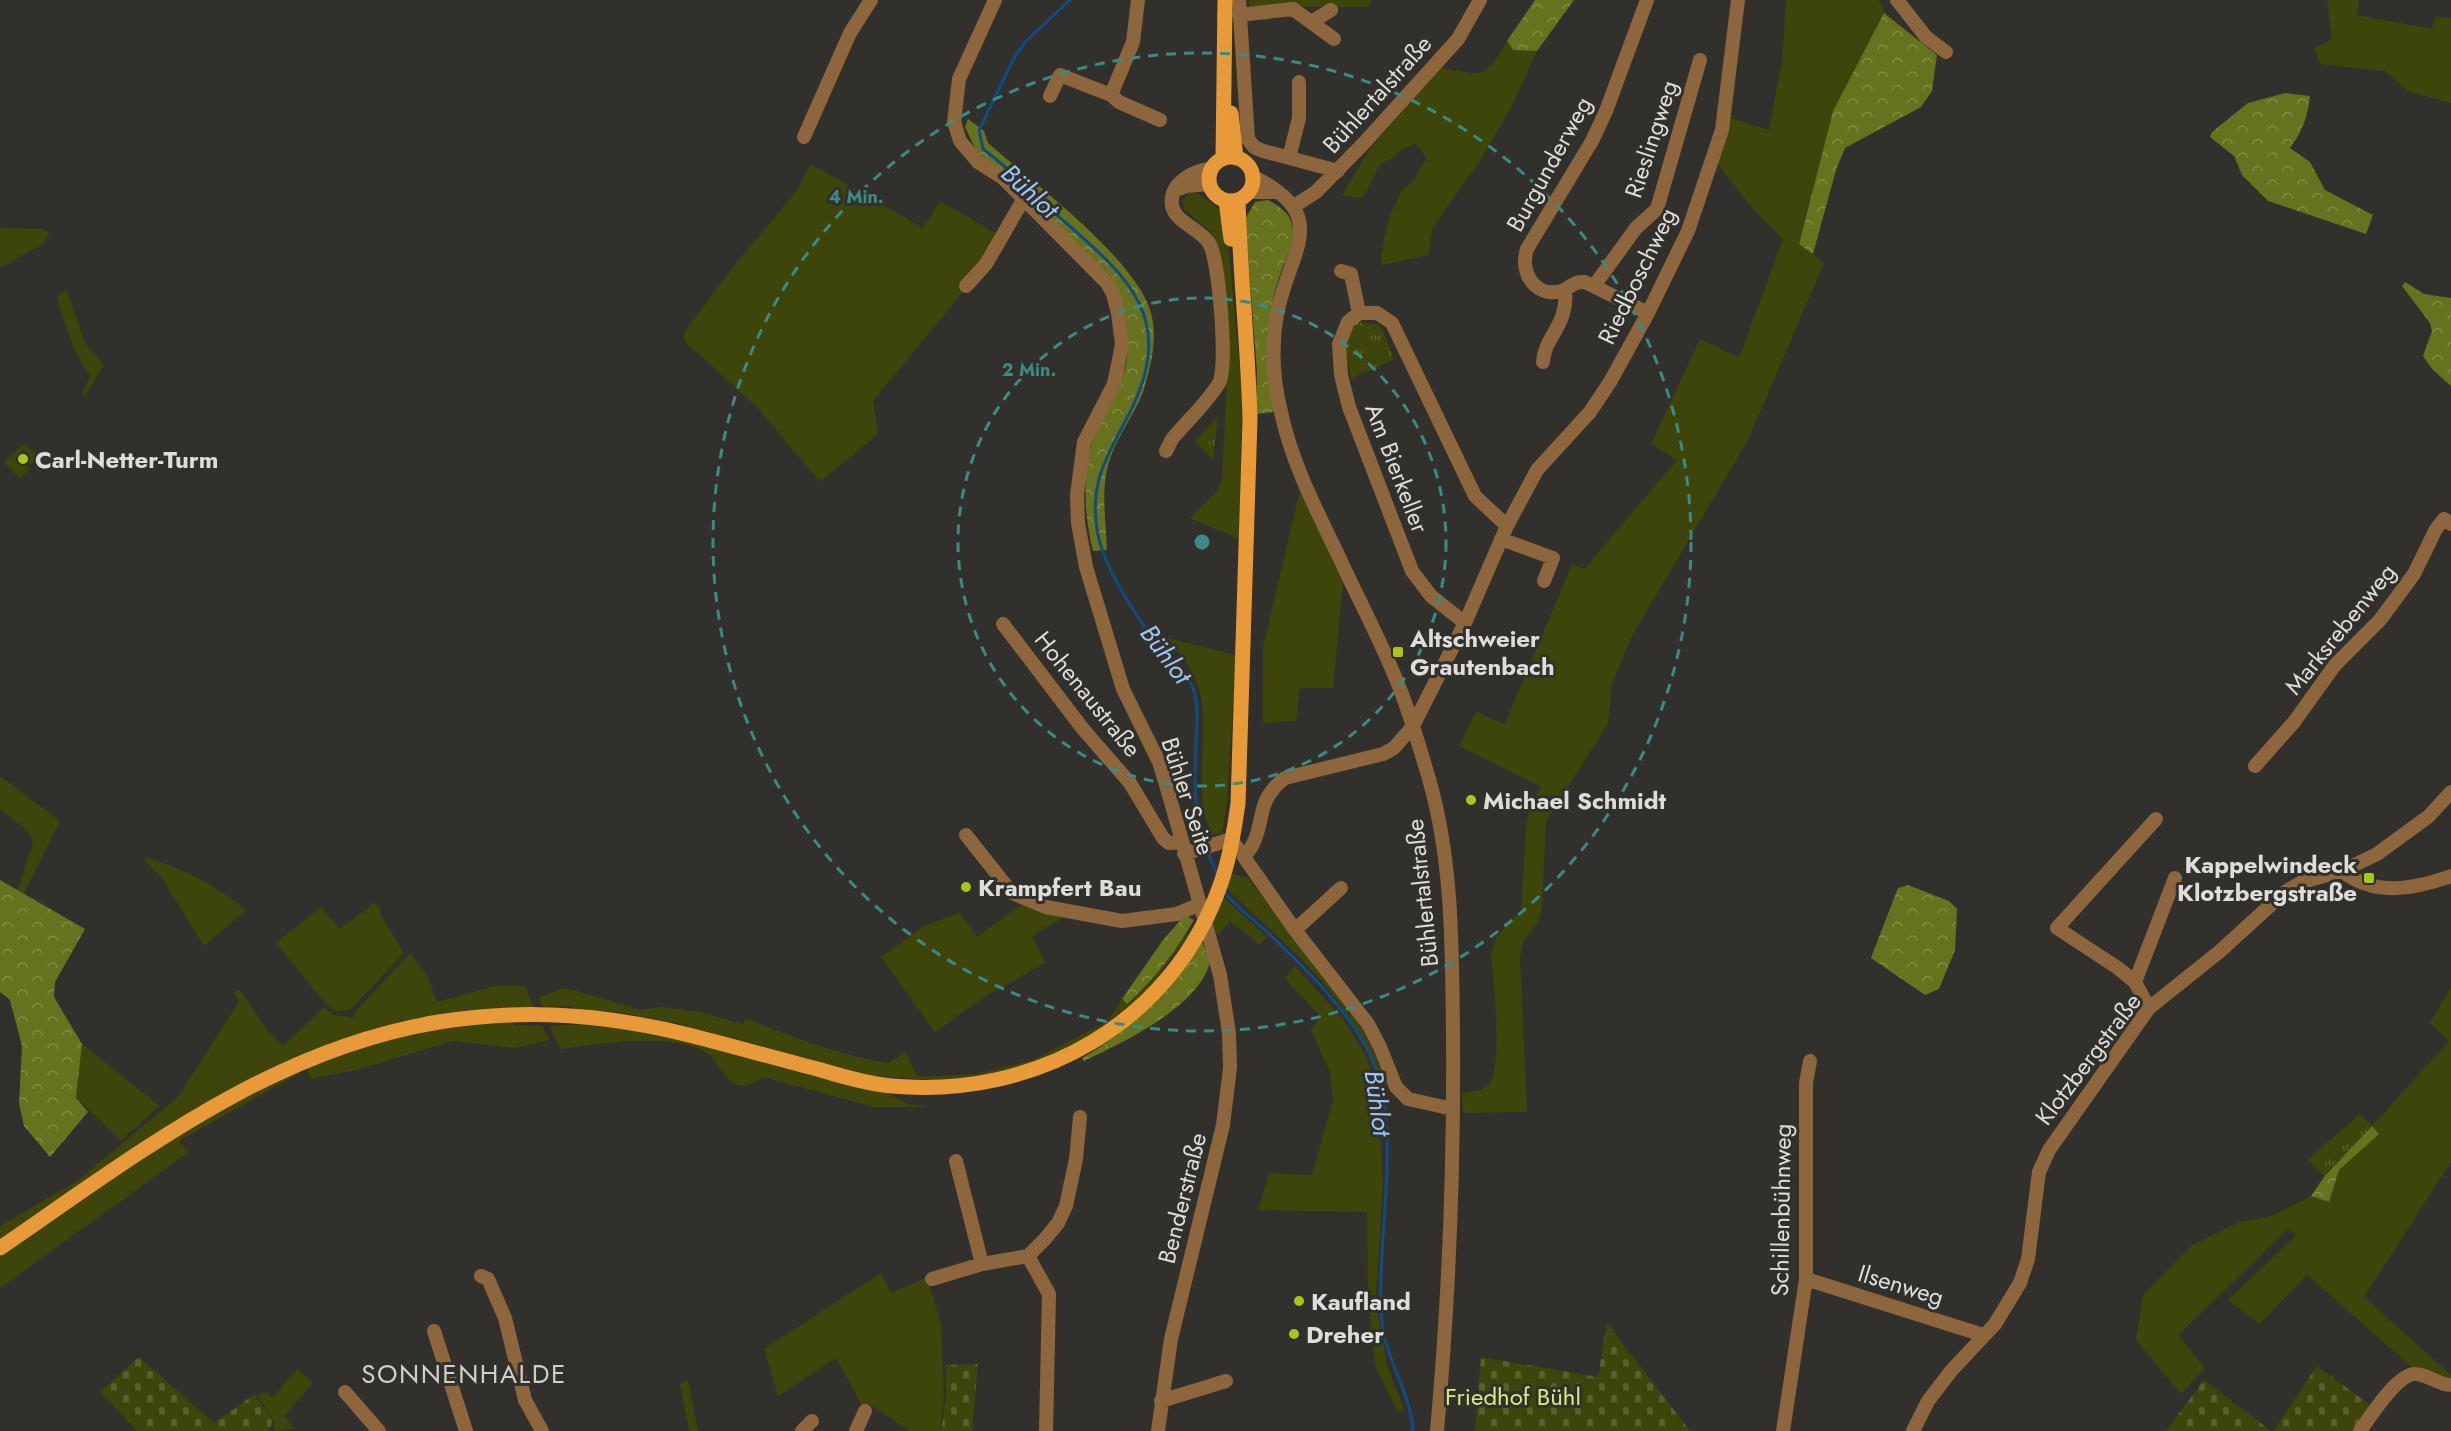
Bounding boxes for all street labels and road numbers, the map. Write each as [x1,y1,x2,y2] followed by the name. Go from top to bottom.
[1314,27,1440,161] street label: Bühlertalstraße
[1616,76,1686,202] street label: Rieslingweg
[1497,90,1601,238] street label: Burgunderweg
[1589,202,1685,350] street label: Riedboschweg
[1356,398,1438,539] street label: Am Bierkeller
[2276,556,2404,702] street label: Marksrebenweg
[1026,623,1150,765] street label: Hohenaustraße
[1153,733,1223,859] street label: Bühler Seite
[1397,817,1447,969] street label: Bühlertalstraße
[2027,985,2149,1133] street label: Klotzbergstraße
[1762,1123,1800,1297] street label: Schillenbühnweg
[1149,1129,1215,1267] street label: Benderstraße
[1854,1255,1948,1315] street label: Ilsenweg

